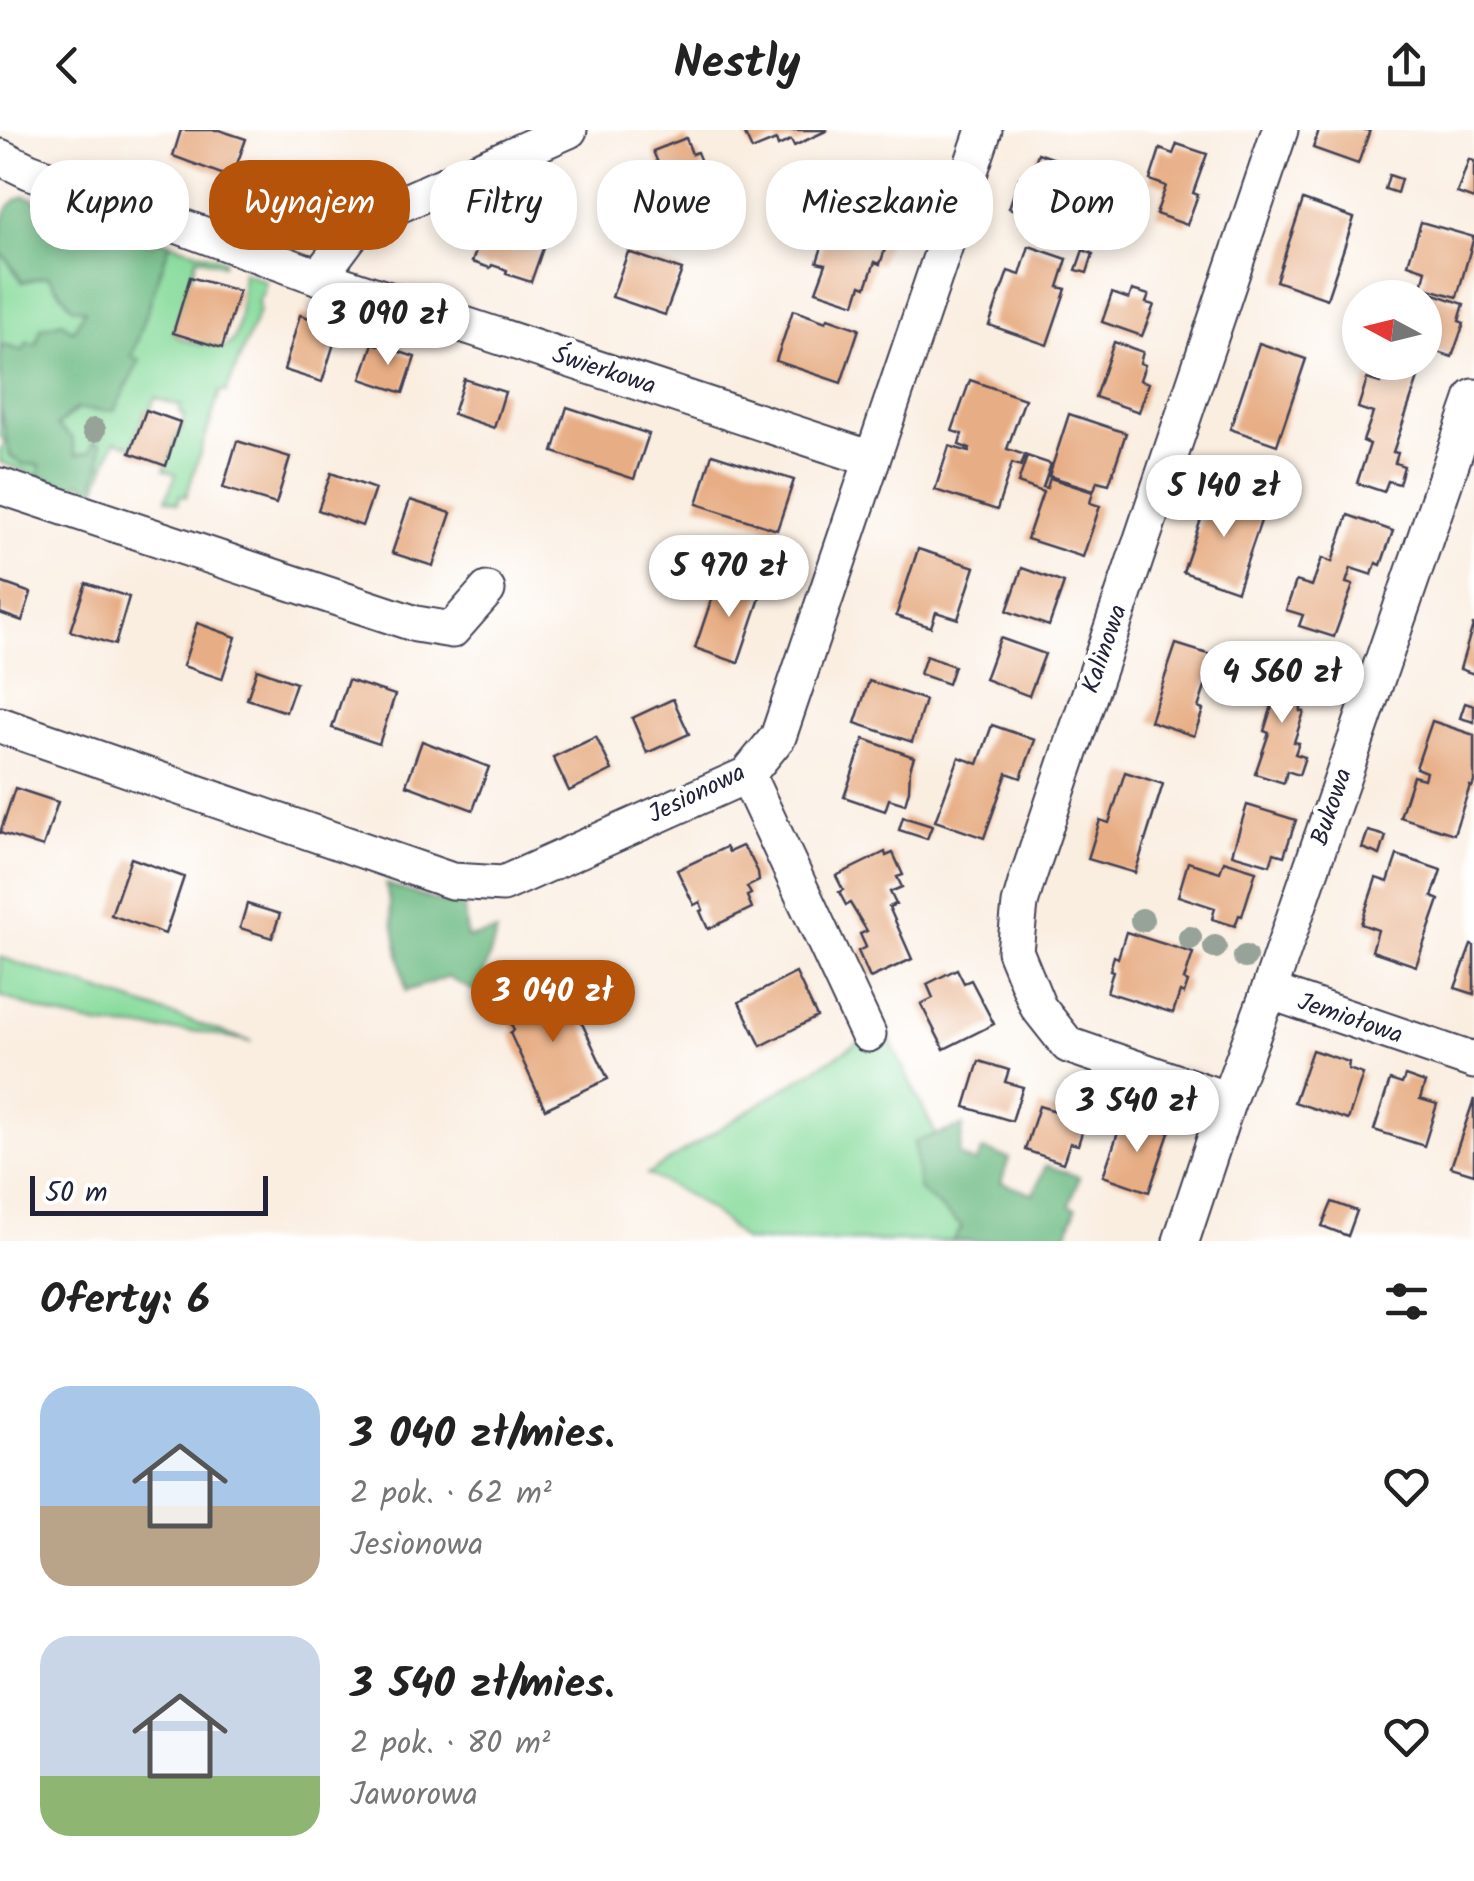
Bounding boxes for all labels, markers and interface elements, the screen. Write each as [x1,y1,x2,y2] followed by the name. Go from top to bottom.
[673,29,801,101] text: Nestly
[40,38,95,93] icon: back
[1379,38,1434,93] icon: share
[30,160,189,250] chip: Kupno
[209,160,410,250] chip: Wynajem
[430,160,577,250] chip: Filtry
[597,160,746,250] chip: Nowe
[766,160,993,250] chip: Mieszkanie
[1013,160,1150,250] chip: Dom
[1342,280,1442,380] north arrow
[1342,280,1442,380] map controls
[285,283,491,368] pin: 3 090 zł
[329,290,447,341] text: 3 090 zł
[547,335,661,407] street label: Świerkowa
[1121,455,1327,540] pin: 5 140 zł
[1168,462,1280,513] text: 5 140 zł
[626,535,832,620] pin: 5 970 zł
[671,542,787,593] text: 5 970 zł
[1071,599,1139,699] street label: Kalinowa
[1179,641,1385,726] pin: 4 560 zł
[1222,648,1342,699] text: 4 560 zł
[641,753,753,835] street label: Jesionowa
[1300,763,1364,851] street label: Bukowa
[450,960,656,1045] pin: 3 040 zł
[493,967,613,1018] text: 3 040 zł
[1292,982,1408,1056] street label: Jemiołowa
[1034,1070,1240,1155] pin: 3 540 zł
[1077,1077,1197,1128] text: 3 540 zł
[30,1171,268,1216] scale bar
[45,1171,108,1216] text: 50 m
[40,1268,210,1335] text: Oferty: 6
[1379,1274,1434,1329] icon: filters
[350,1402,615,1469] text: 3 040 zł/mies.
[120,1426,240,1546] icon: home
[1379,1459,1434,1514] icon: heart
[350,1469,552,1520] text: 2 pok. · 62 m²
[350,1520,483,1571] text: Jesionowa
[350,1652,614,1719] text: 3 540 zł/mies.
[120,1676,240,1796] icon: home
[1379,1709,1434,1764] icon: heart
[350,1719,550,1770] text: 2 pok. · 80 m²
[350,1770,478,1821] text: Jaworowa

